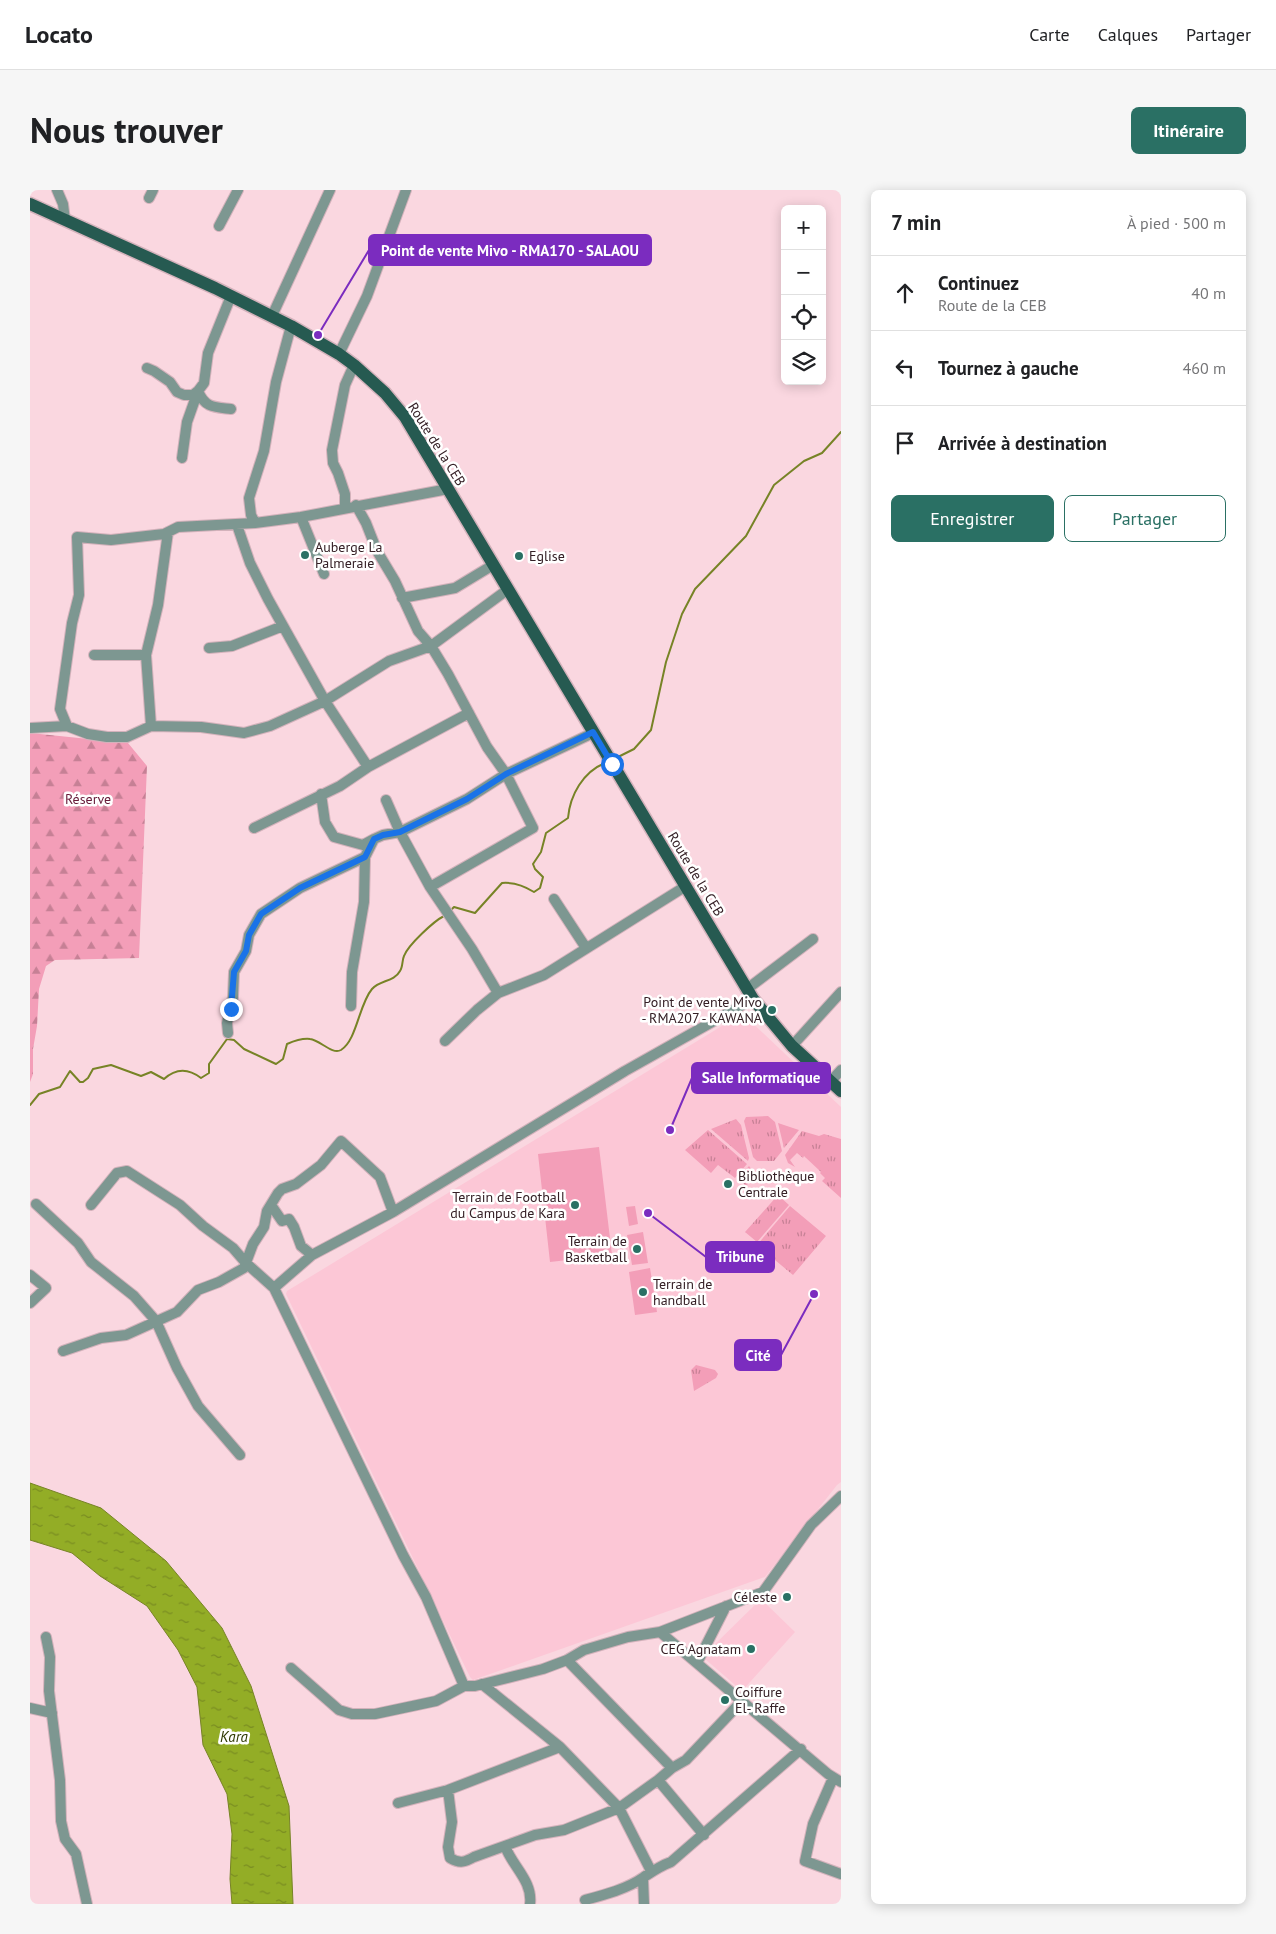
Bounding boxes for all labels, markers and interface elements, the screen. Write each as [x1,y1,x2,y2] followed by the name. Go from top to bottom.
[25,19,93,50] text: Locato
[1029,23,1070,46] text: Carte
[1098,23,1158,46] text: Calques
[1186,23,1251,46] text: Partager
[30,107,223,153] text: Nous trouver
[1131,107,1246,154] button: Itinéraire
[781,205,826,385] map controls
[781,205,826,250] button: +
[891,209,941,236] text: 7 min
[1127,213,1226,233] text: À pied · 500 m
[369,235,651,265] callout: Point de vente Mivo - RMA170 - SALAOU
[381,241,639,260] text: Point de vente Mivo - RMA170 - SALAOU
[781,250,826,295] button: −
[938,271,1019,295] text: Continuez
[891,279,919,307] icon: ahead
[1191,283,1226,303] text: 40 m
[781,295,826,340] button: locate
[938,295,1047,315] text: Route de la CEB
[781,340,826,385] button: layers
[891,354,919,382] icon: left
[938,356,1079,380] text: Tournez à gauche
[1183,358,1226,378] text: 460 m
[404,399,470,489] street label: Route de la CEB
[891,429,919,457] icon: arrive
[938,431,1107,455] text: Arrivée à destination
[891,495,1054,542] button: Enregistrer
[1064,495,1226,542] button: Partager
[315,538,382,572] place label: Auberge La Palmeraie
[529,547,565,565] place label: Eglise
[299,549,311,561] marker: Auberge La Palmeraie
[513,550,525,562] marker: Eglise
[601,753,624,776] route start
[65,790,111,808] park label: Réserve
[664,829,728,919] street label: Route de la CEB
[641,993,763,1027] place label: Point de vente Mivo - RMA207 - KAWANA
[220,998,243,1021] route end
[766,1004,778,1016] marker: Point de vente Mivo - RMA207 - KAWANA
[692,1063,830,1093] callout: Salle Informatique
[702,1068,821,1087] text: Salle Informatique
[738,1167,814,1201] place label: Bibliothèque Centrale
[722,1178,734,1190] marker: Bibliothèque Centrale
[450,1188,565,1222] place label: Terrain de Football du Campus de Kara
[569,1199,581,1211] marker: Terrain de Football du Campus de Kara
[565,1232,627,1266] place label: Terrain de Basketball
[706,1242,774,1272] callout: Tribune
[631,1243,643,1255] marker: Terrain de Basketball
[716,1247,764,1266] text: Tribune
[653,1275,712,1309] place label: Terrain de handball
[637,1286,649,1298] marker: Terrain de handball
[735,1340,781,1370] callout: Cité
[745,1346,771,1365] text: Cité
[734,1588,777,1606] place label: Céleste
[781,1591,793,1603] marker: Céleste
[660,1640,741,1658] place label: CEG Agnatam
[745,1643,757,1655] marker: CEG Agnatam
[735,1683,785,1717] place label: Coiffure El- Raffe
[719,1694,731,1706] marker: Coiffure El- Raffe
[220,1727,249,1746] water label: Kara

